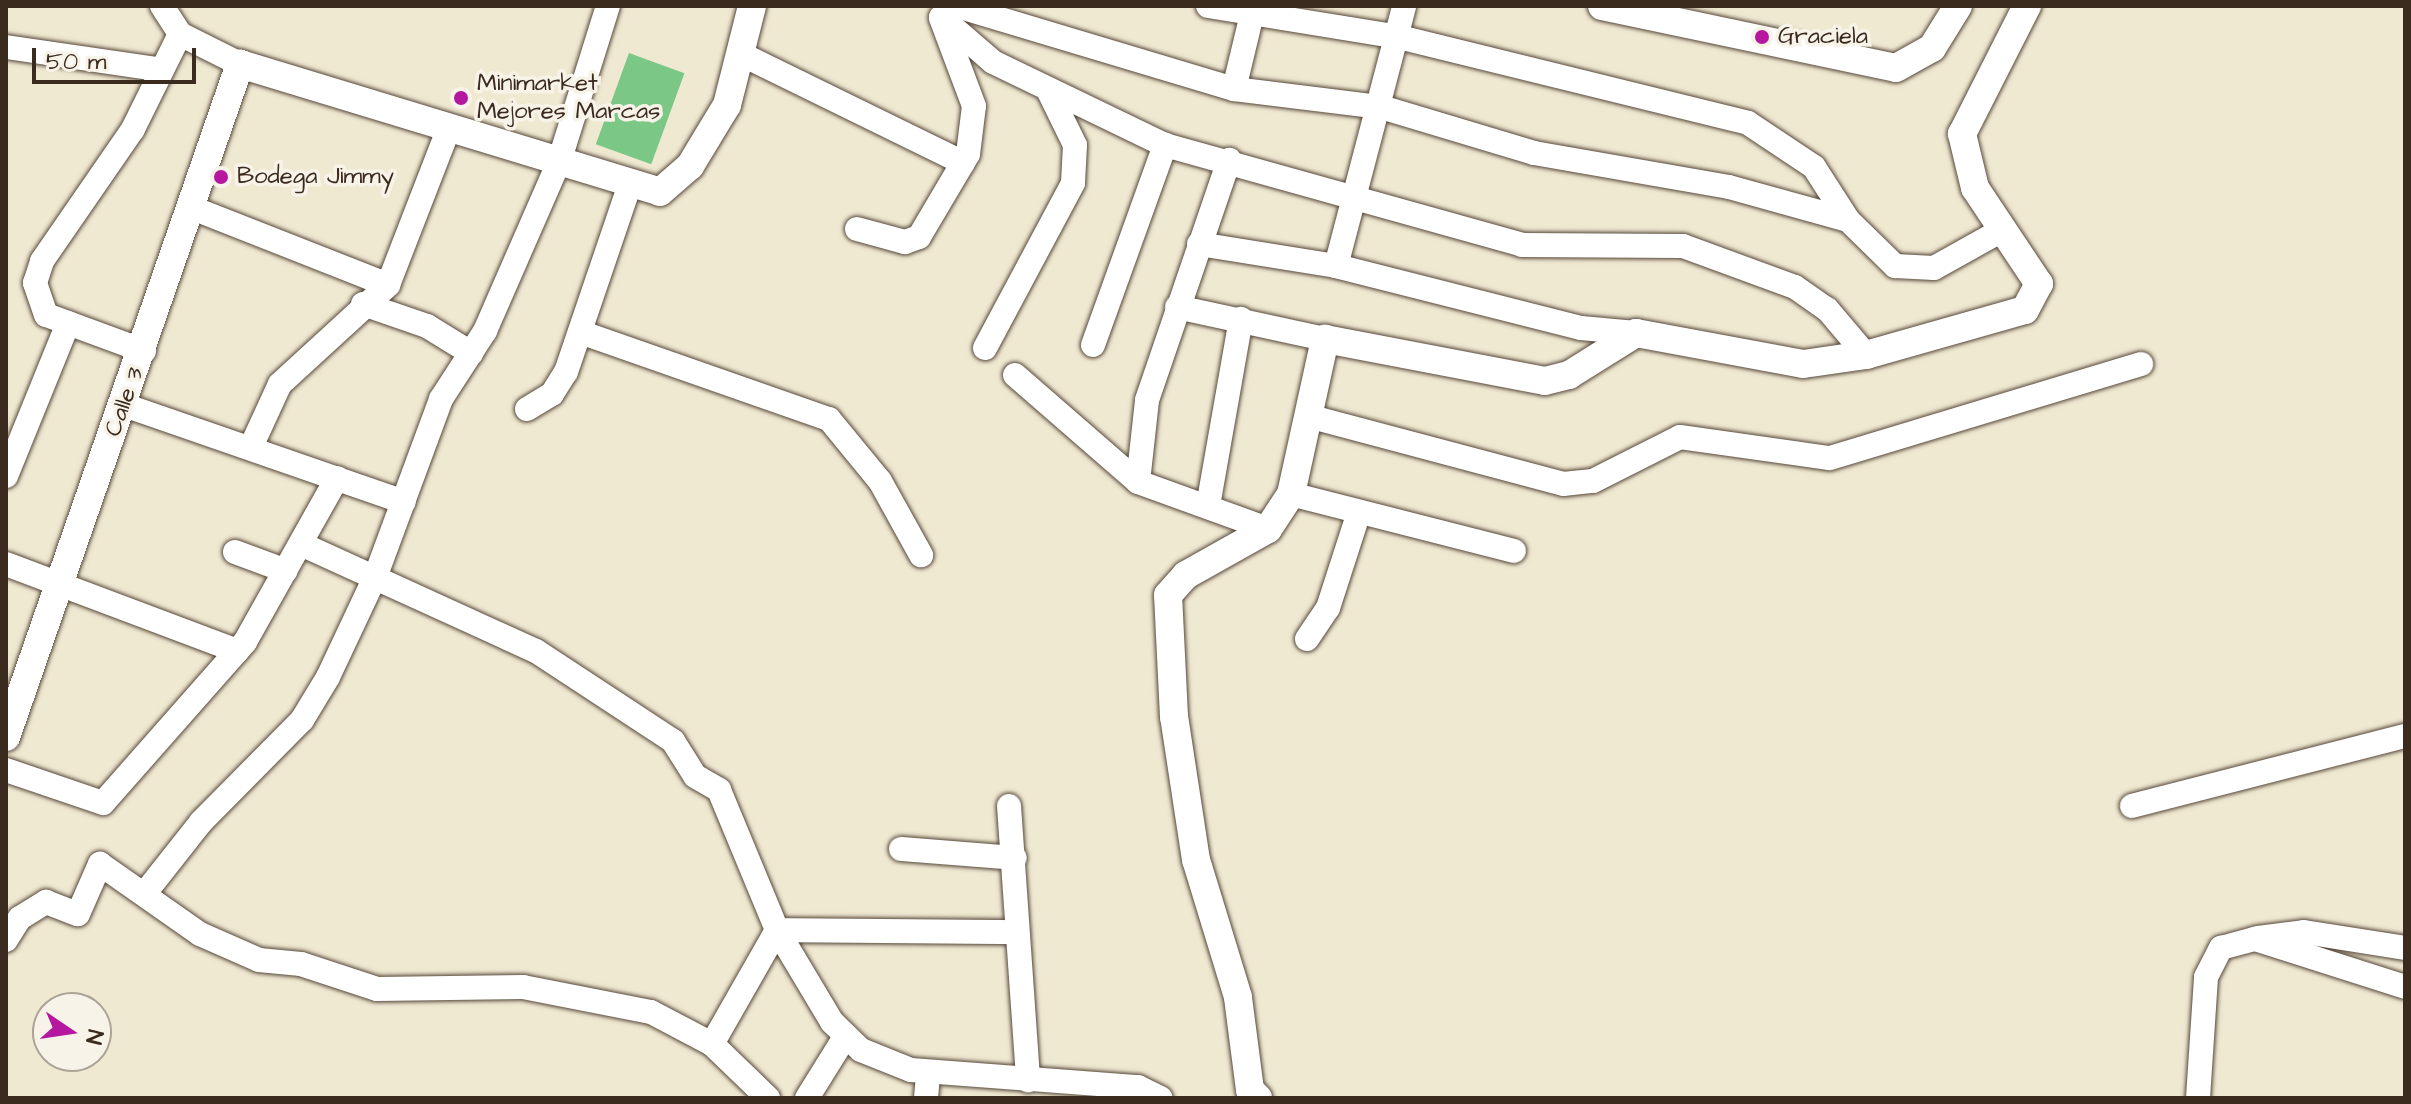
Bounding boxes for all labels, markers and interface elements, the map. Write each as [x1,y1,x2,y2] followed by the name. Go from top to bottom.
[1778,23,1868,51] place label: Graciela
[1753,28,1771,46] marker: Graciela
[36,32,200,82] scale bar
[46,45,106,79] text: 50 m
[477,70,660,126] place label: Minimarket Mejores Marcas
[452,89,470,107] marker: Minimarket Mejores Marcas
[237,163,394,191] place label: Bodega Jimmy
[212,168,230,186] marker: Bodega Jimmy
[99,363,151,441] street label: Calle 3
[32,992,112,1072] north arrow
[77,1027,111,1047] text: N

